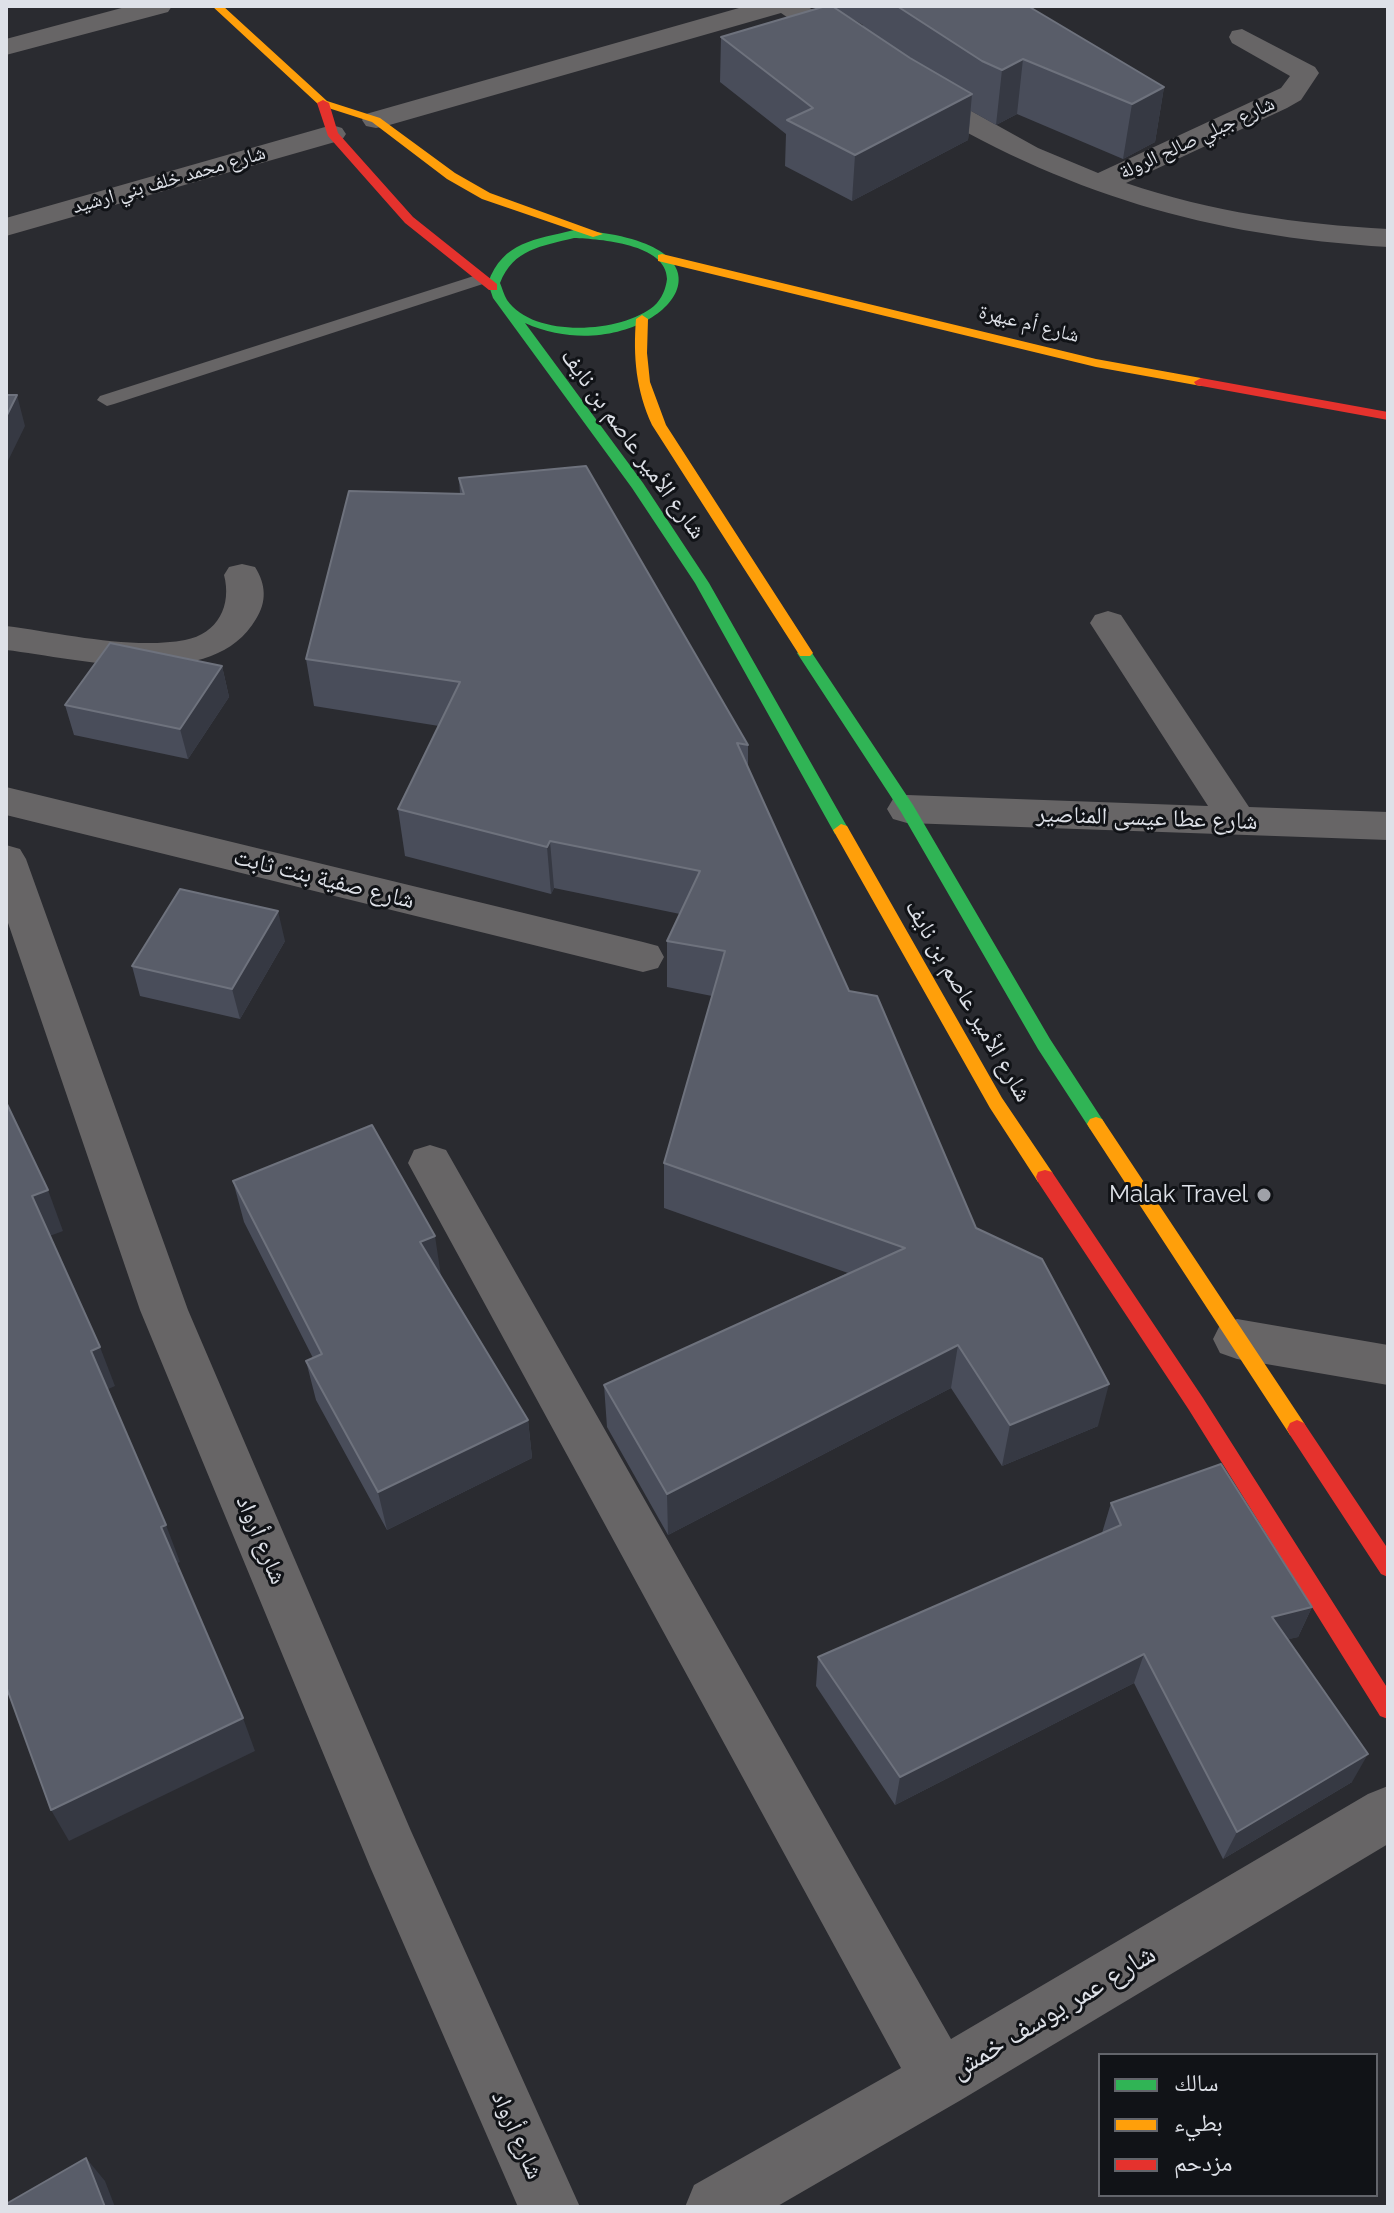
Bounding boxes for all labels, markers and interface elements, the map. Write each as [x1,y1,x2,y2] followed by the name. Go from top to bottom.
[1116,92,1278,184] street label: شارع جبلي صالح الرولة
[70,141,268,219] street label: شارع محمد خلف بني ارشيد
[976,300,1082,348] street label: شارع أم عبهرة
[554,343,712,545] street label: شارع الأمير عاصم بن نايف
[1036,800,1258,836] street label: شارع عطا عيسى المناصير
[231,843,417,915] street label: شارع صفية بنت ثابت
[898,895,1038,1107] street label: شارع الأمير عاصم بن نايف
[1109,1181,1248,1209] place label: Malak Travel
[1255,1186,1273,1204] marker: Malak Travel
[229,1491,293,1589] street label: شارع أرواد
[944,1937,1162,2087] street label: شارع عمر يوسف خمش
[1098,2053,1378,2197] legend
[1174,2068,1219,2097] text: سالك
[485,2086,549,2184] street label: شارع أرواد
[1174,2108,1223,2137] text: بطيء
[1174,2148,1233,2177] text: مزدحم

